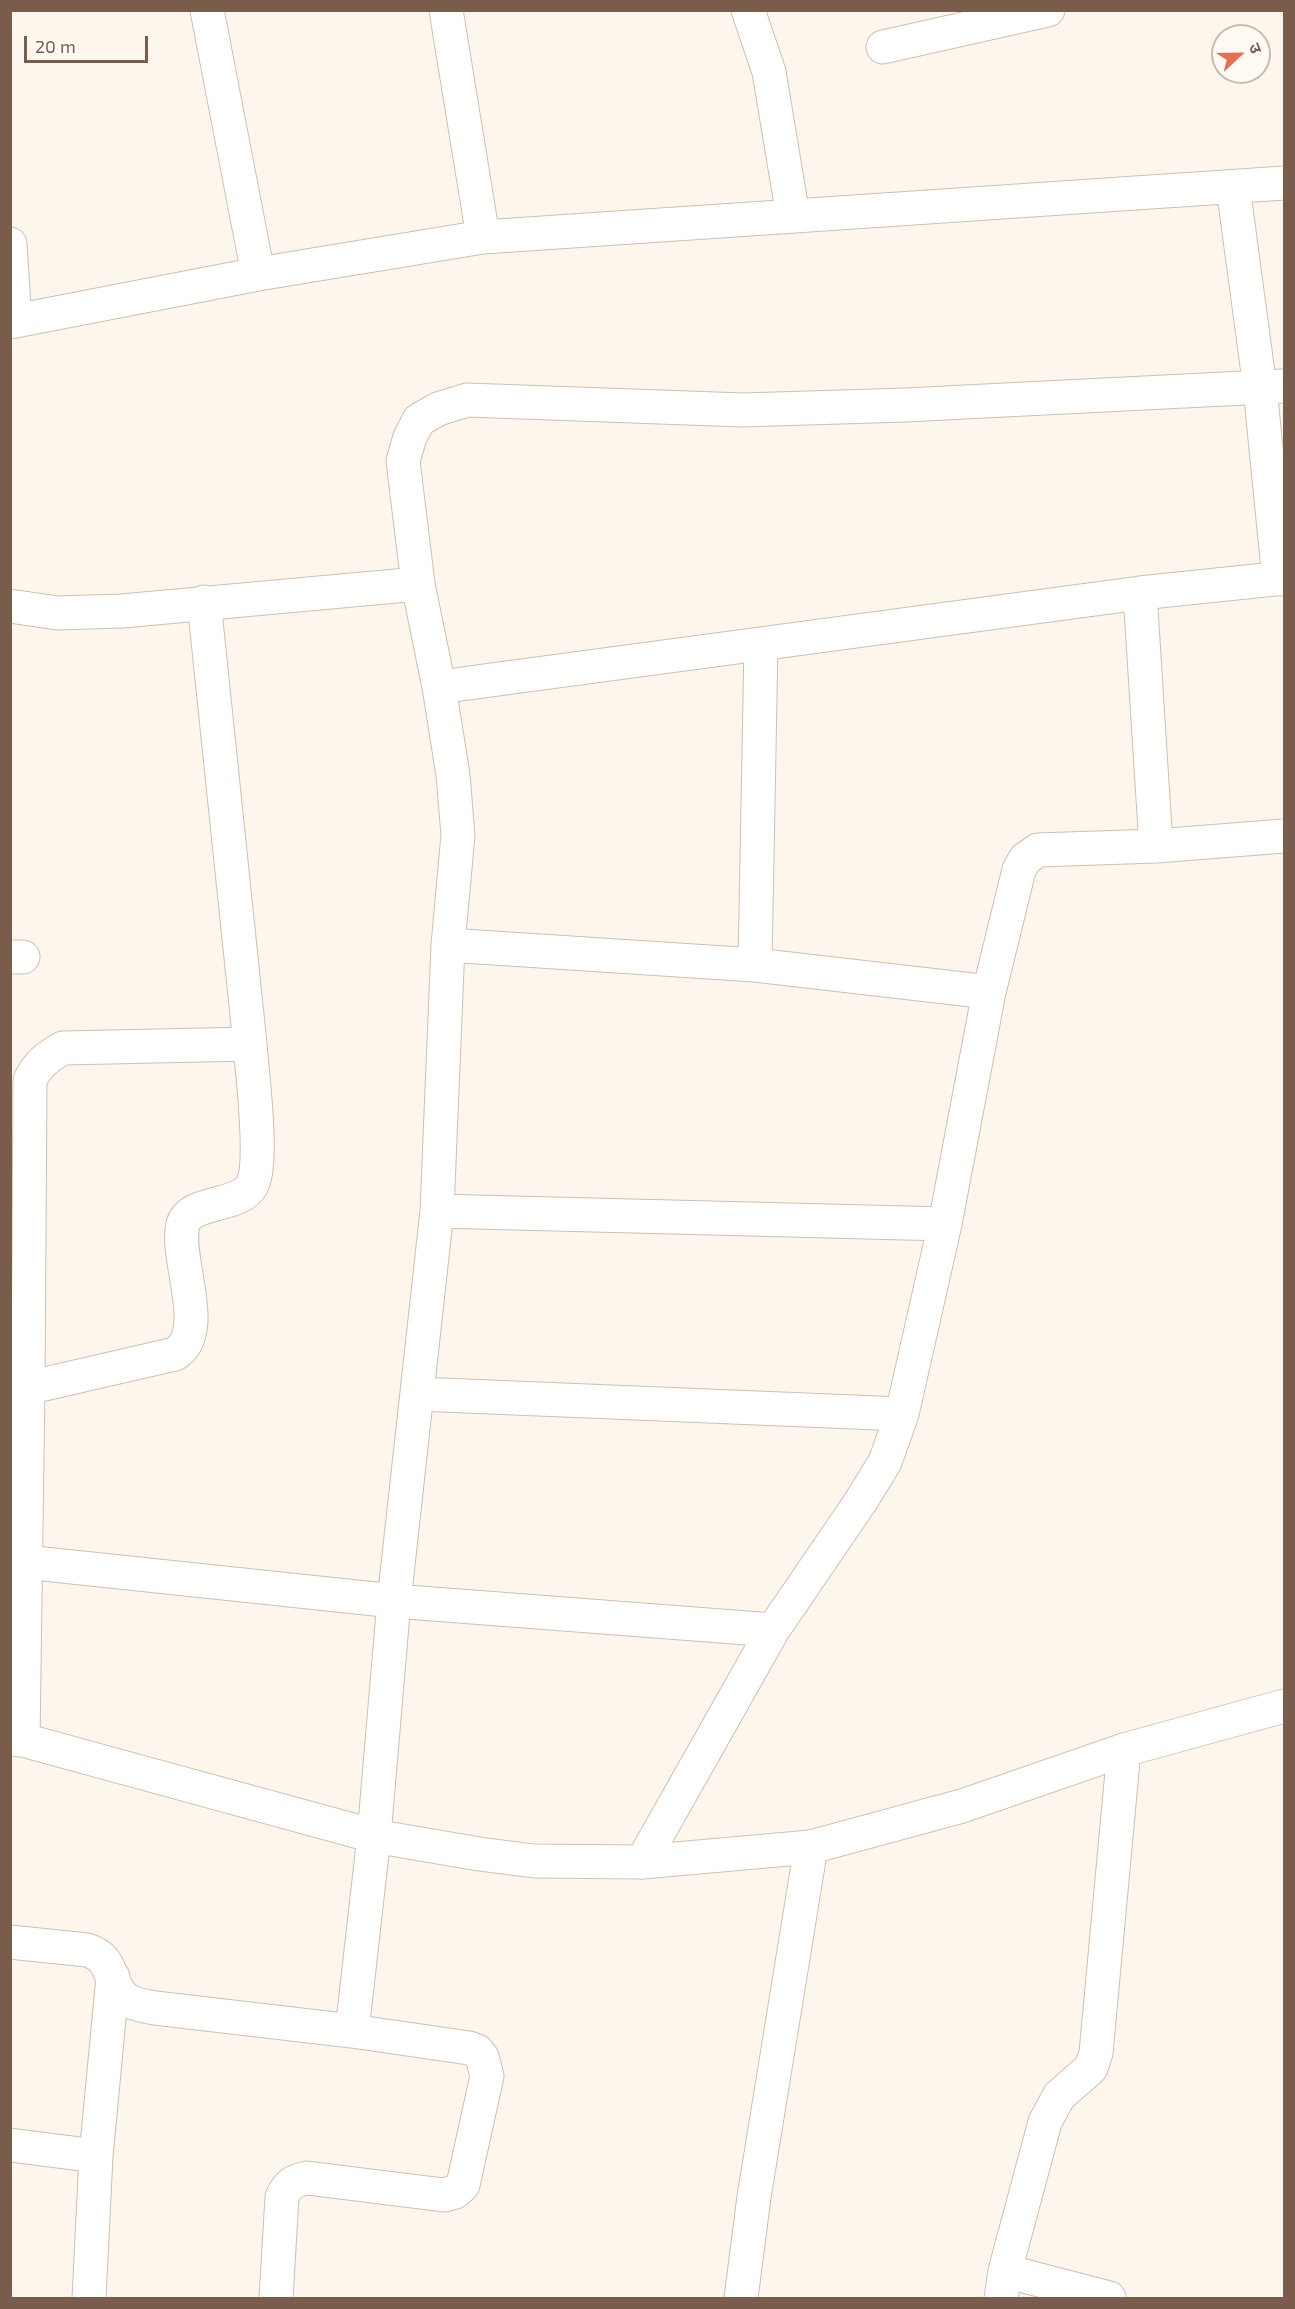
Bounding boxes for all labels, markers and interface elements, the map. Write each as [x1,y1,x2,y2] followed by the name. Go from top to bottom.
[27,24,152,62] scale bar
[1211,24,1271,84] north arrow
[35,35,76,57] text: 20 m
[1246,40,1267,56] text: उ

